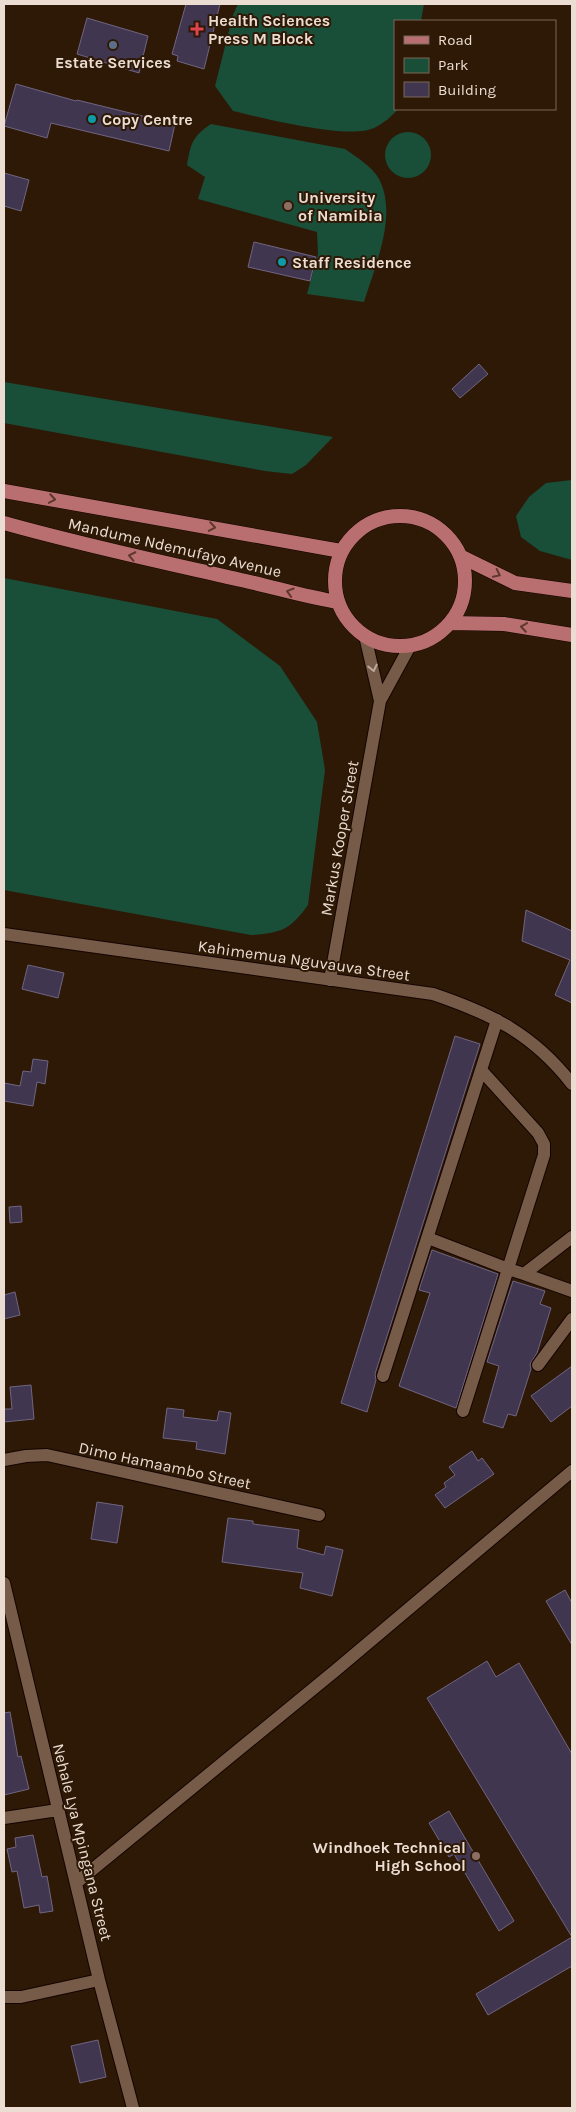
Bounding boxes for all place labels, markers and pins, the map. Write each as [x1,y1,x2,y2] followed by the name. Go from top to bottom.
[208,11,330,48] place label: Health Sciences Press M Block
[190,22,204,36] marker: Health Sciences Press M Block
[107,39,119,51] marker: Estate Services
[55,53,171,72] place label: Estate Services
[102,110,193,129] place label: Copy Centre
[86,113,98,125] marker: Copy Centre
[298,188,383,225] place label: University of Namibia
[282,200,294,212] marker: University of Namibia
[292,253,411,272] place label: Staff Residence
[276,256,288,268] marker: Staff Residence
[313,1838,466,1875] place label: Windhoek Technical High School
[470,1850,482,1862] marker: Windhoek Technical High School

